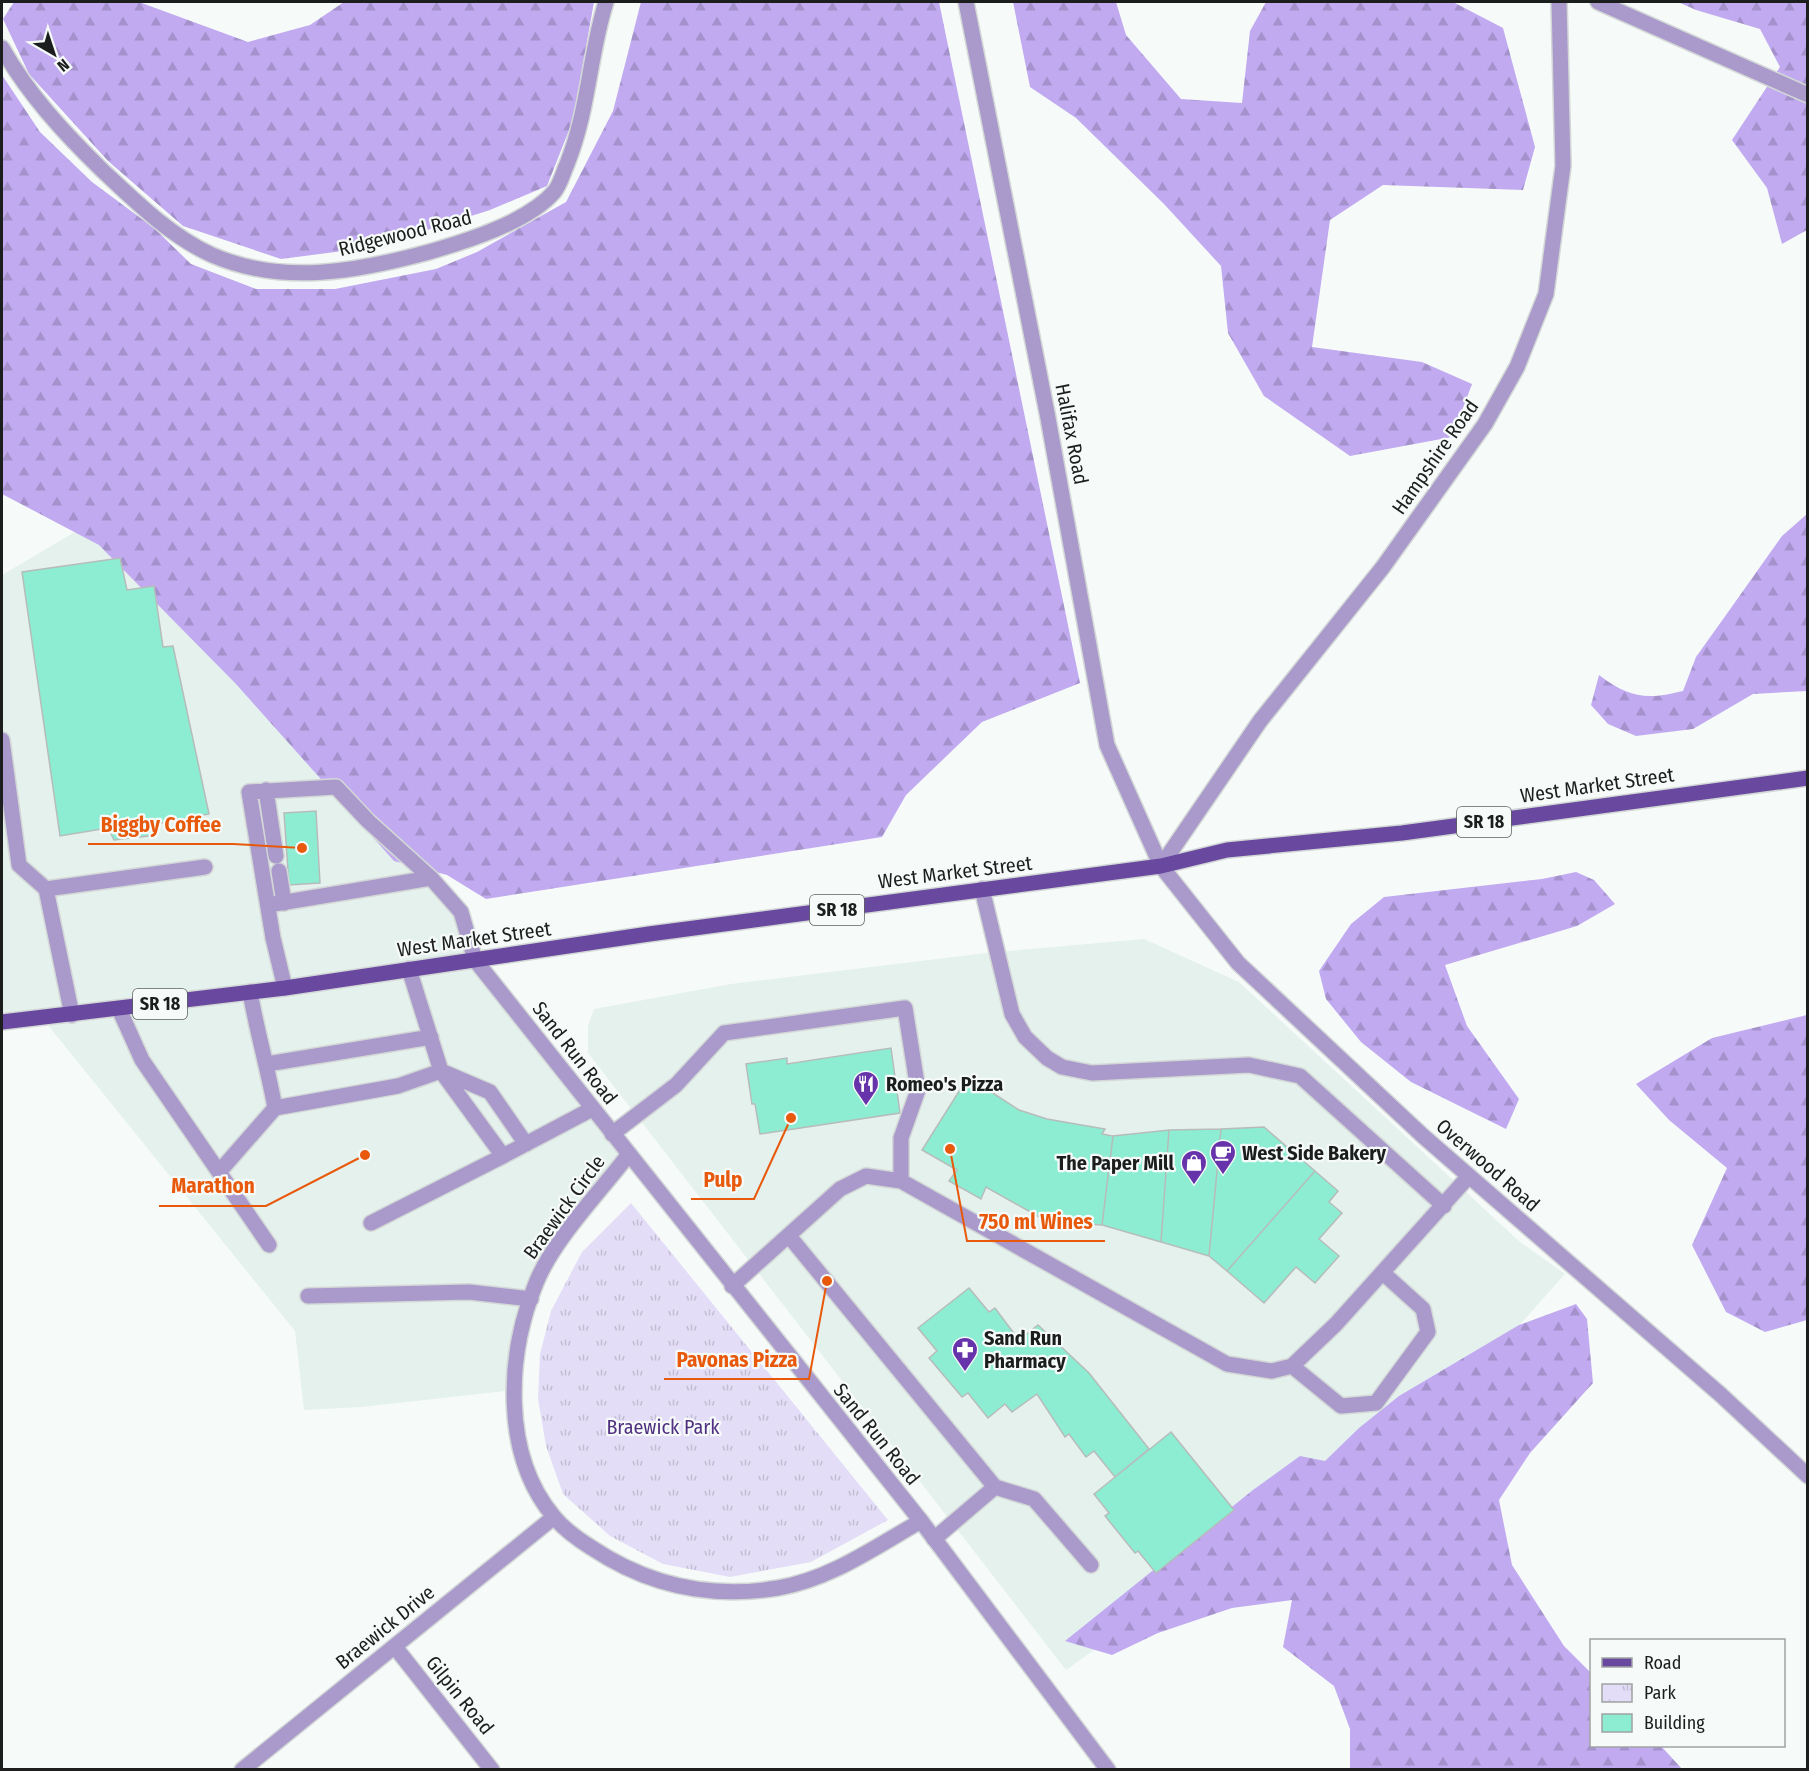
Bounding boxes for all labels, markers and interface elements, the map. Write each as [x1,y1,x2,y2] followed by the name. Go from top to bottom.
[24,24,84,84] north arrow
[53,55,73,76] text: N
[336,205,474,261] street label: Ridgewood Road
[1050,381,1094,487] street label: Halifax Road
[1387,395,1483,519] street label: Hampshire Road
[1519,762,1676,808] street label: West Market Street
[88,805,233,844] callout: Biggby Coffee
[1457,807,1511,837] road number: SR 18
[101,812,222,838] text: Biggby Coffee
[877,851,1034,893] street label: West Market Street
[810,895,864,925] road number: SR 18
[396,916,553,962] street label: West Market Street
[133,989,187,1019] road number: SR 18
[527,997,623,1109] street label: Sand Run Road
[851,1069,881,1107] restaurant icon: Romeo's Pizza
[886,1072,1003,1096] place label: Romeo's Pizza
[1431,1114,1545,1216] street label: Overwood Road
[1208,1138,1238,1176] cafe icon: West Side Bakery
[1242,1141,1387,1165] place label: West Side Bakery
[1179,1148,1209,1186] shop icon: The Paper Mill
[518,1150,610,1264] street label: Braewick Circle
[1057,1151,1175,1175] place label: The Paper Mill
[691,1160,754,1199] callout: Pulp
[159,1167,266,1206] callout: Marathon
[703,1167,743,1193] text: Pulp
[171,1173,255,1199] text: Marathon
[967,1202,1105,1241] callout: 750 ml Wines
[979,1209,1093,1235] text: 750 ml Wines
[984,1326,1066,1373] place label: Sand Run Pharmacy
[950,1335,980,1373] pharmacy icon: Sand Run Pharmacy
[664,1340,809,1379] callout: Pavonas Pizza
[676,1347,798,1373] text: Pavonas Pizza
[829,1378,925,1490] street label: Sand Run Road
[606,1415,720,1439] park label: Braewick Park
[331,1580,439,1674] street label: Braewick Drive
[1590,1639,1785,1747] legend
[421,1651,499,1739] street label: Gilpin Road
[1644,1652,1681,1674] text: Road
[1644,1682,1677,1704] text: Park
[1644,1712,1705,1734] text: Building

